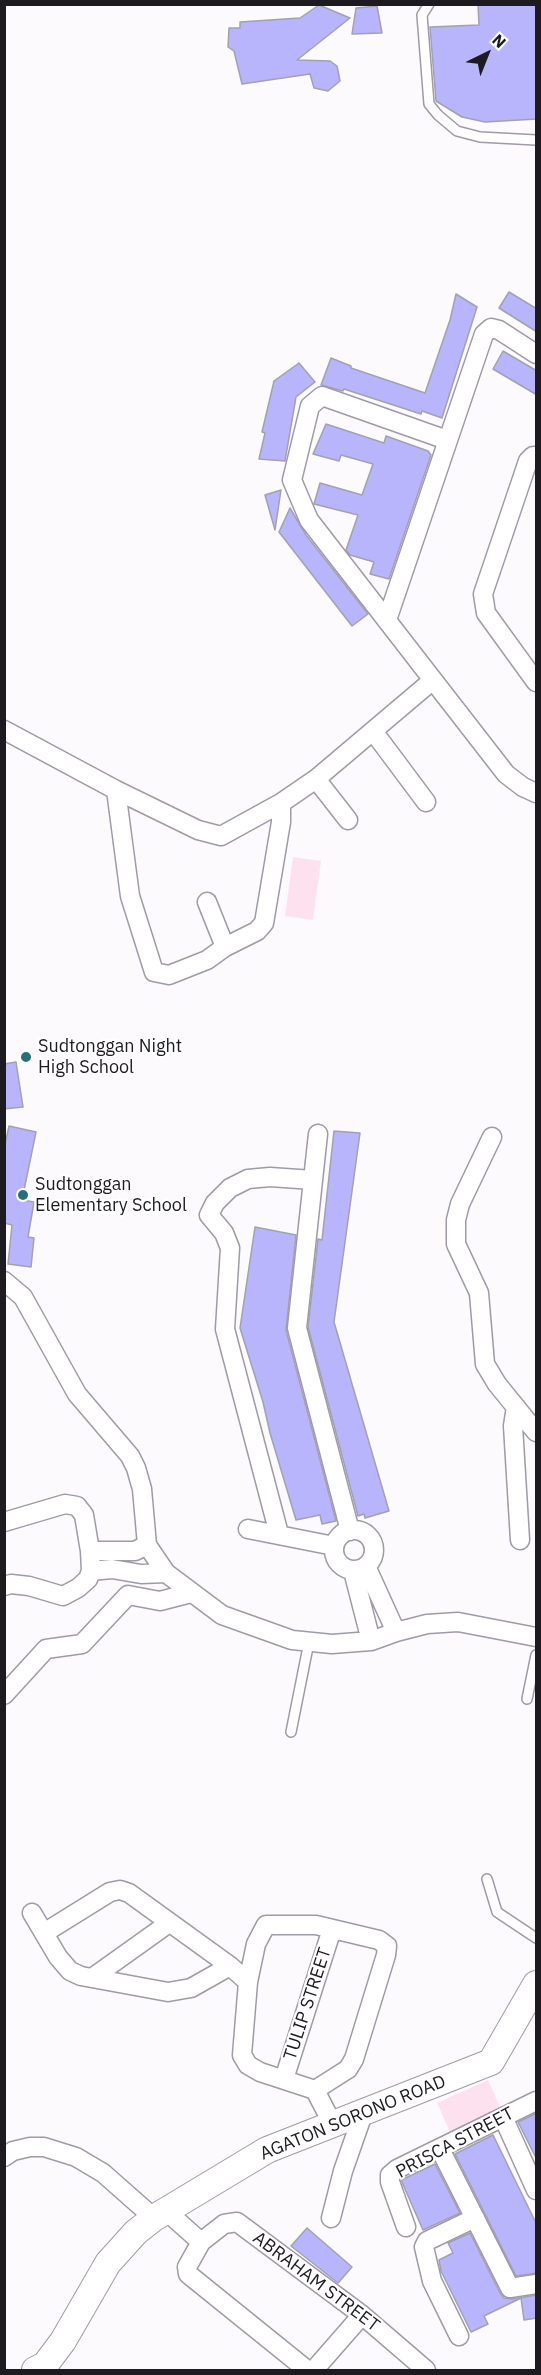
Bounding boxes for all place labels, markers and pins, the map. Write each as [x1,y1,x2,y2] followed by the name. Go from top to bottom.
[38,1036,182,1078] place label: Sudtonggan Night High School
[19,1050,33,1064] marker: Sudtonggan Night High School
[35,1174,187,1216] place label: Sudtonggan Elementary School
[16,1188,30,1202] marker: Sudtonggan Elementary School

